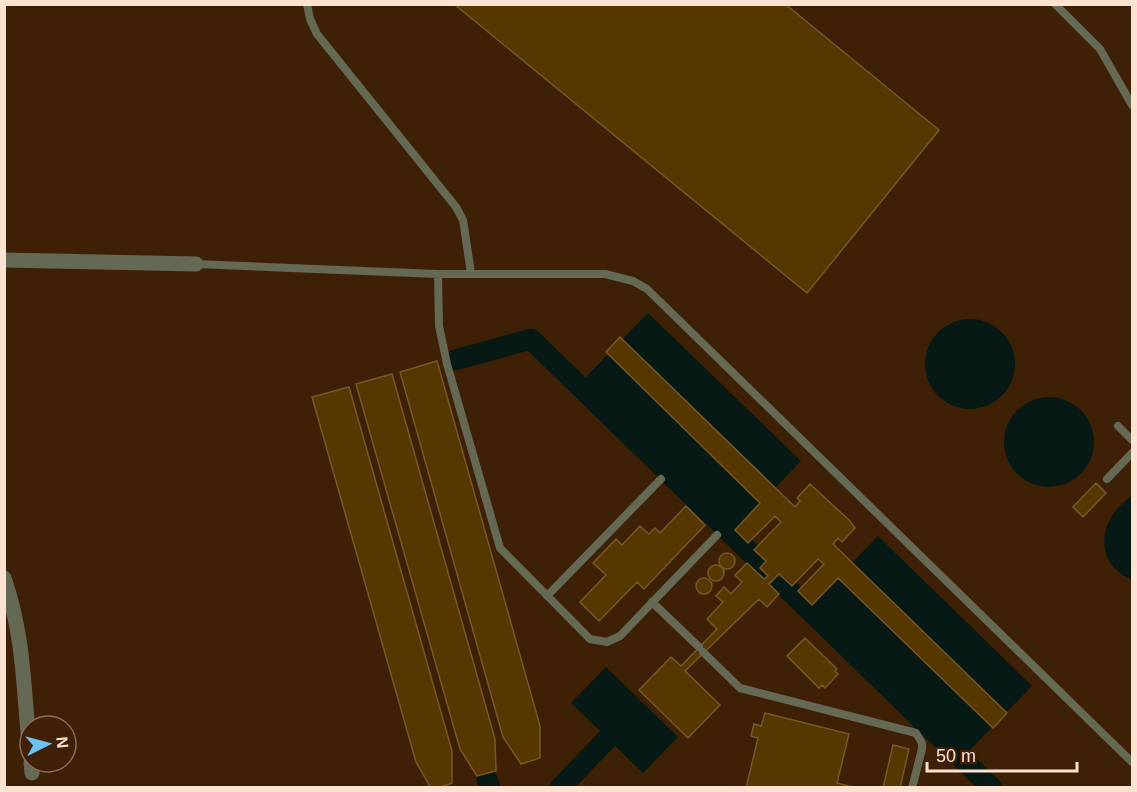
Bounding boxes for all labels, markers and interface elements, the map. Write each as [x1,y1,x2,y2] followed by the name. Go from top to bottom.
[18,714,78,774] north arrow
[927,735,1077,773] scale bar
[53,736,71,749] text: N
[936,746,976,766] text: 50 m

